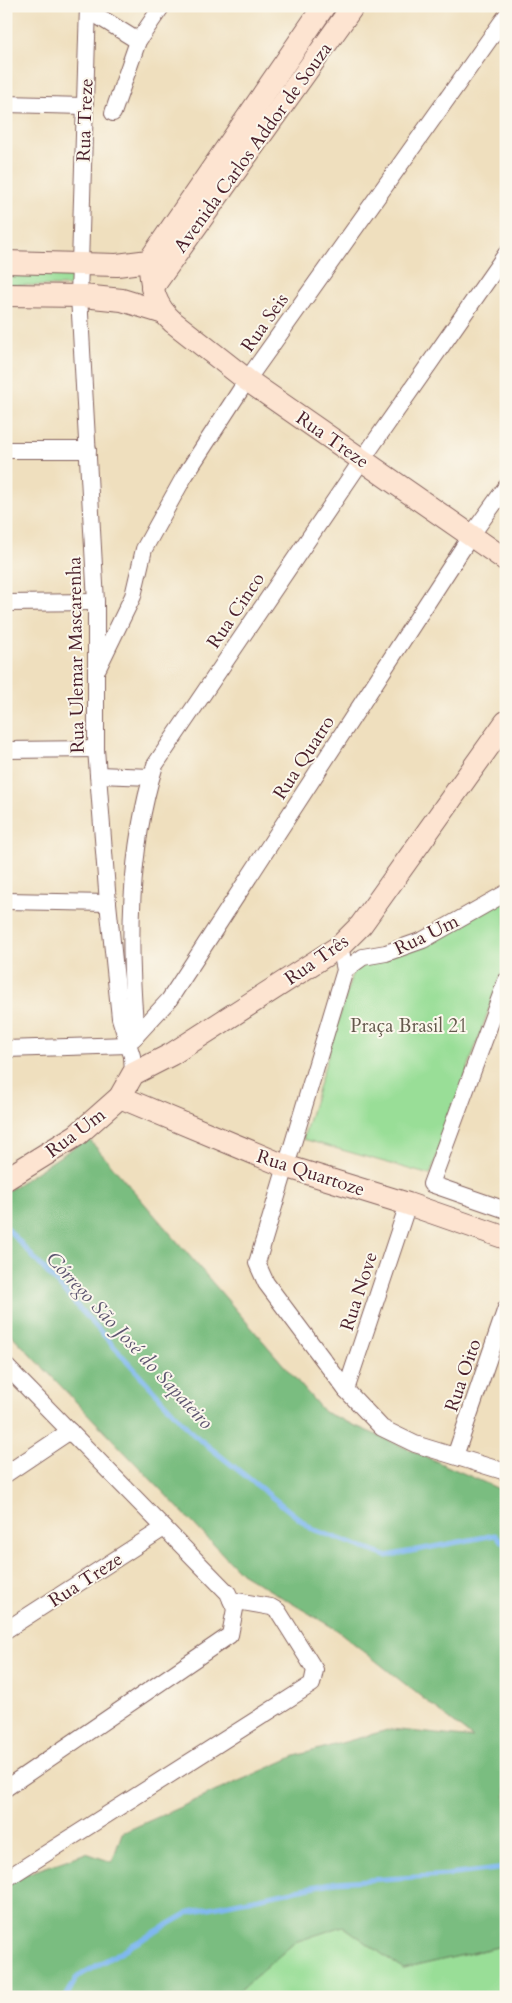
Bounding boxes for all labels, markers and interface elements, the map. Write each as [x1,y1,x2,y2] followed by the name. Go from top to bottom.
[168,37,338,258] street label: Avenida Carlos Addor de Souza
[71,78,99,162] street label: Rua Treze
[235,288,295,357] street label: Rua Seis
[291,405,374,474] street label: Rua Treze
[61,557,91,753] street label: Rua Ulemar Mascarenha
[201,567,271,654] street label: Rua Cinco
[267,711,341,805] street label: Rua Quatro
[390,908,464,962] street label: Rua Um
[279,928,354,991] street label: Rua Três
[350,1013,468,1039] park label: Praça Brasil 21
[40,1101,112,1164] street label: Rua Um
[253,1143,368,1203] street label: Rua Quartoze
[40,1246,219,1435] water label: Córrego São José do Sapateiro
[334,1248,384,1334] street label: Rua Nove
[438,1336,487,1415] street label: Rua Oito
[43,1546,128,1613] street label: Rua Treze

